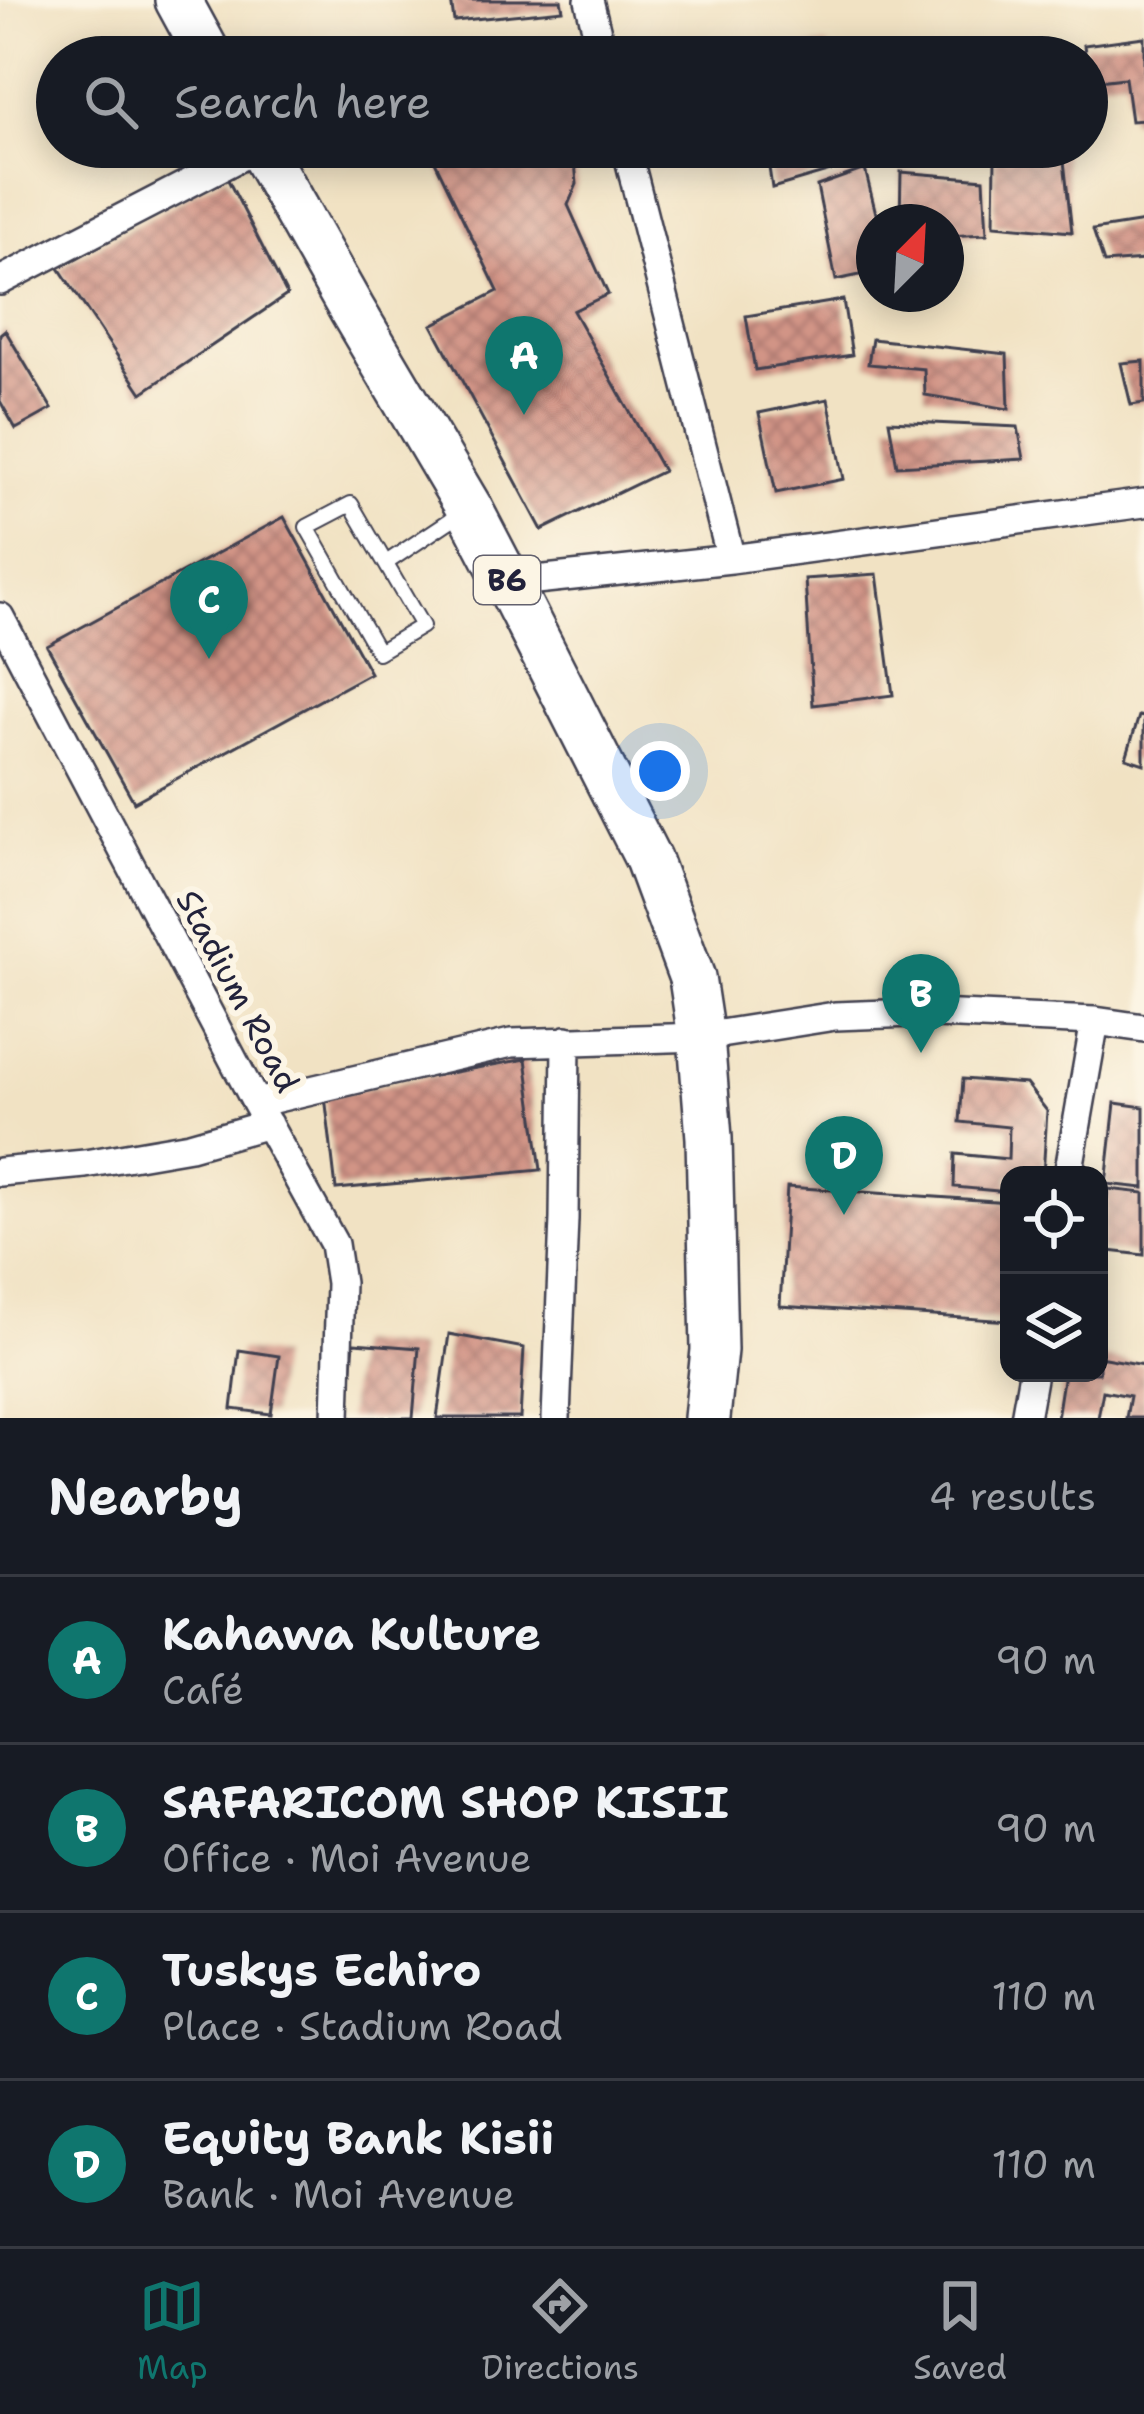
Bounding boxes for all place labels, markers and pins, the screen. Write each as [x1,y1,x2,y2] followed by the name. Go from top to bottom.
[485,316,563,415] pin: A
[170,560,248,659] pin: C
[882,954,960,1053] pin: B
[805,1116,883,1215] pin: D

